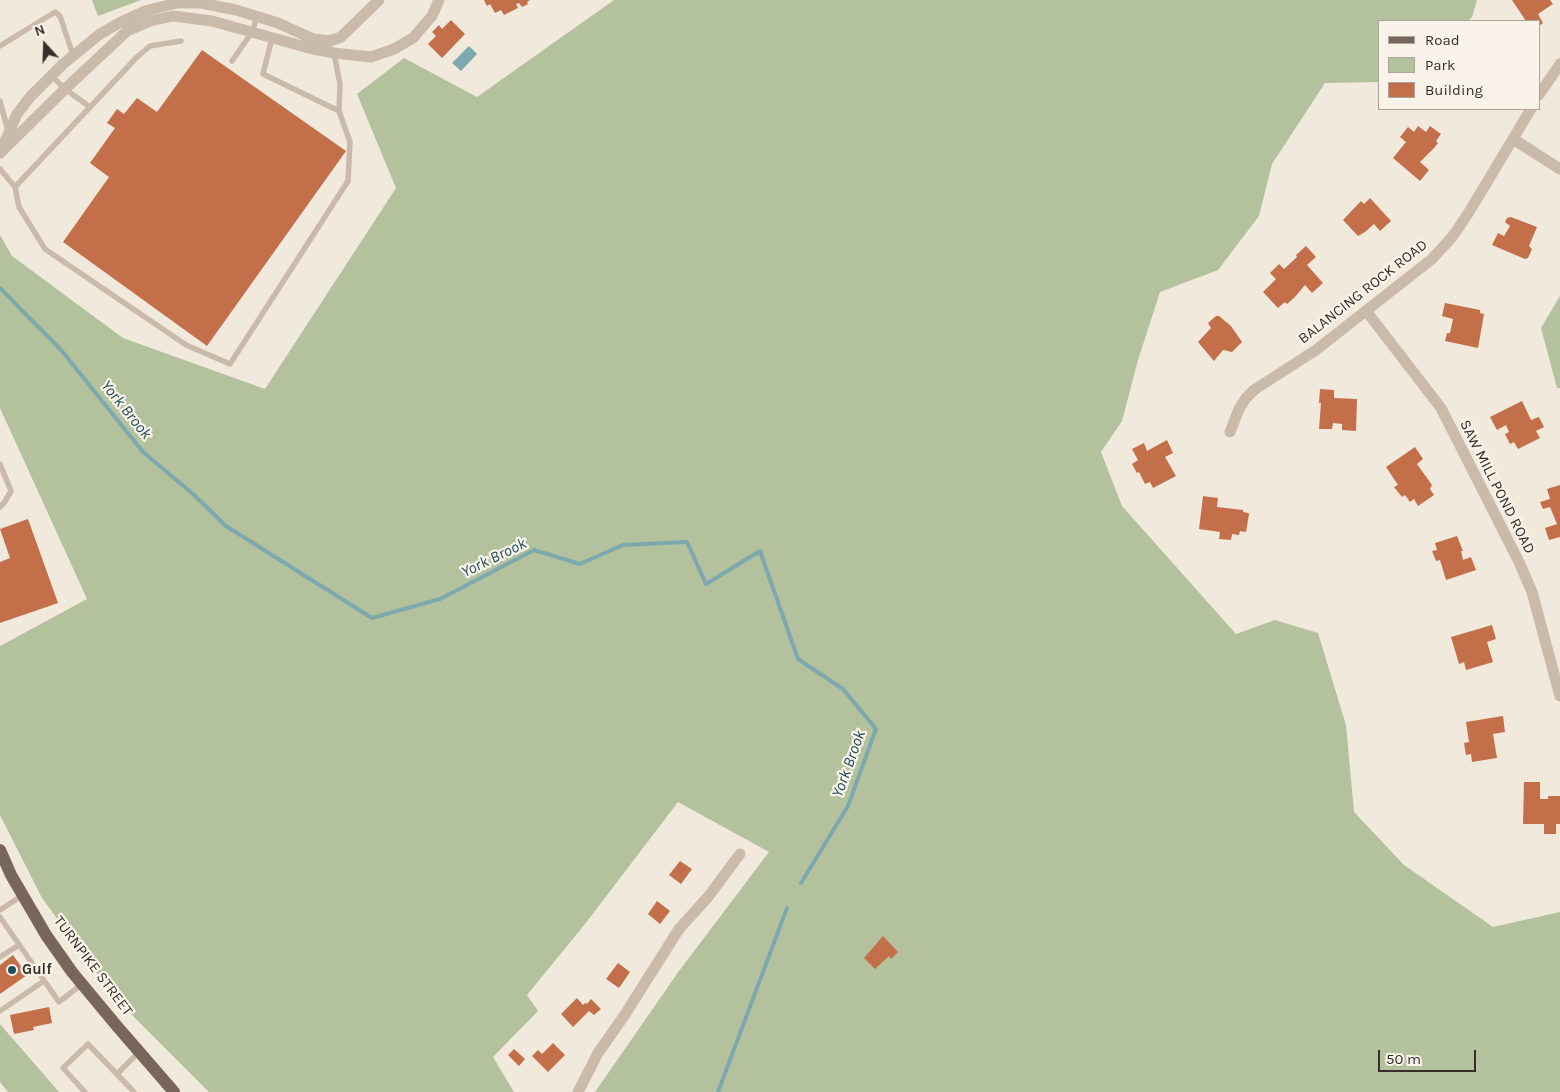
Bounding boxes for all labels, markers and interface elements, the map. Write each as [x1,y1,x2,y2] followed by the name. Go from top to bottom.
[20,20,70,70] north arrow
[1378,20,1540,110] legend
[32,21,47,40] text: N
[1425,31,1460,49] text: Road
[1425,56,1455,74] text: Park
[1425,81,1483,99] text: Building
[1295,236,1431,348] street label: BALANCING ROCK ROAD
[96,377,156,443] water label: York Brook
[1455,417,1539,557] street label: SAW MILL POND ROAD
[458,534,530,582] water label: York Brook
[828,728,870,800] water label: York Brook
[50,912,136,1020] street label: TURNPIKE STREET
[22,961,52,979] place label: Gulf
[6,964,18,976] marker: Gulf
[1380,1040,1478,1072] scale bar
[1386,1050,1421,1068] text: 50 m

